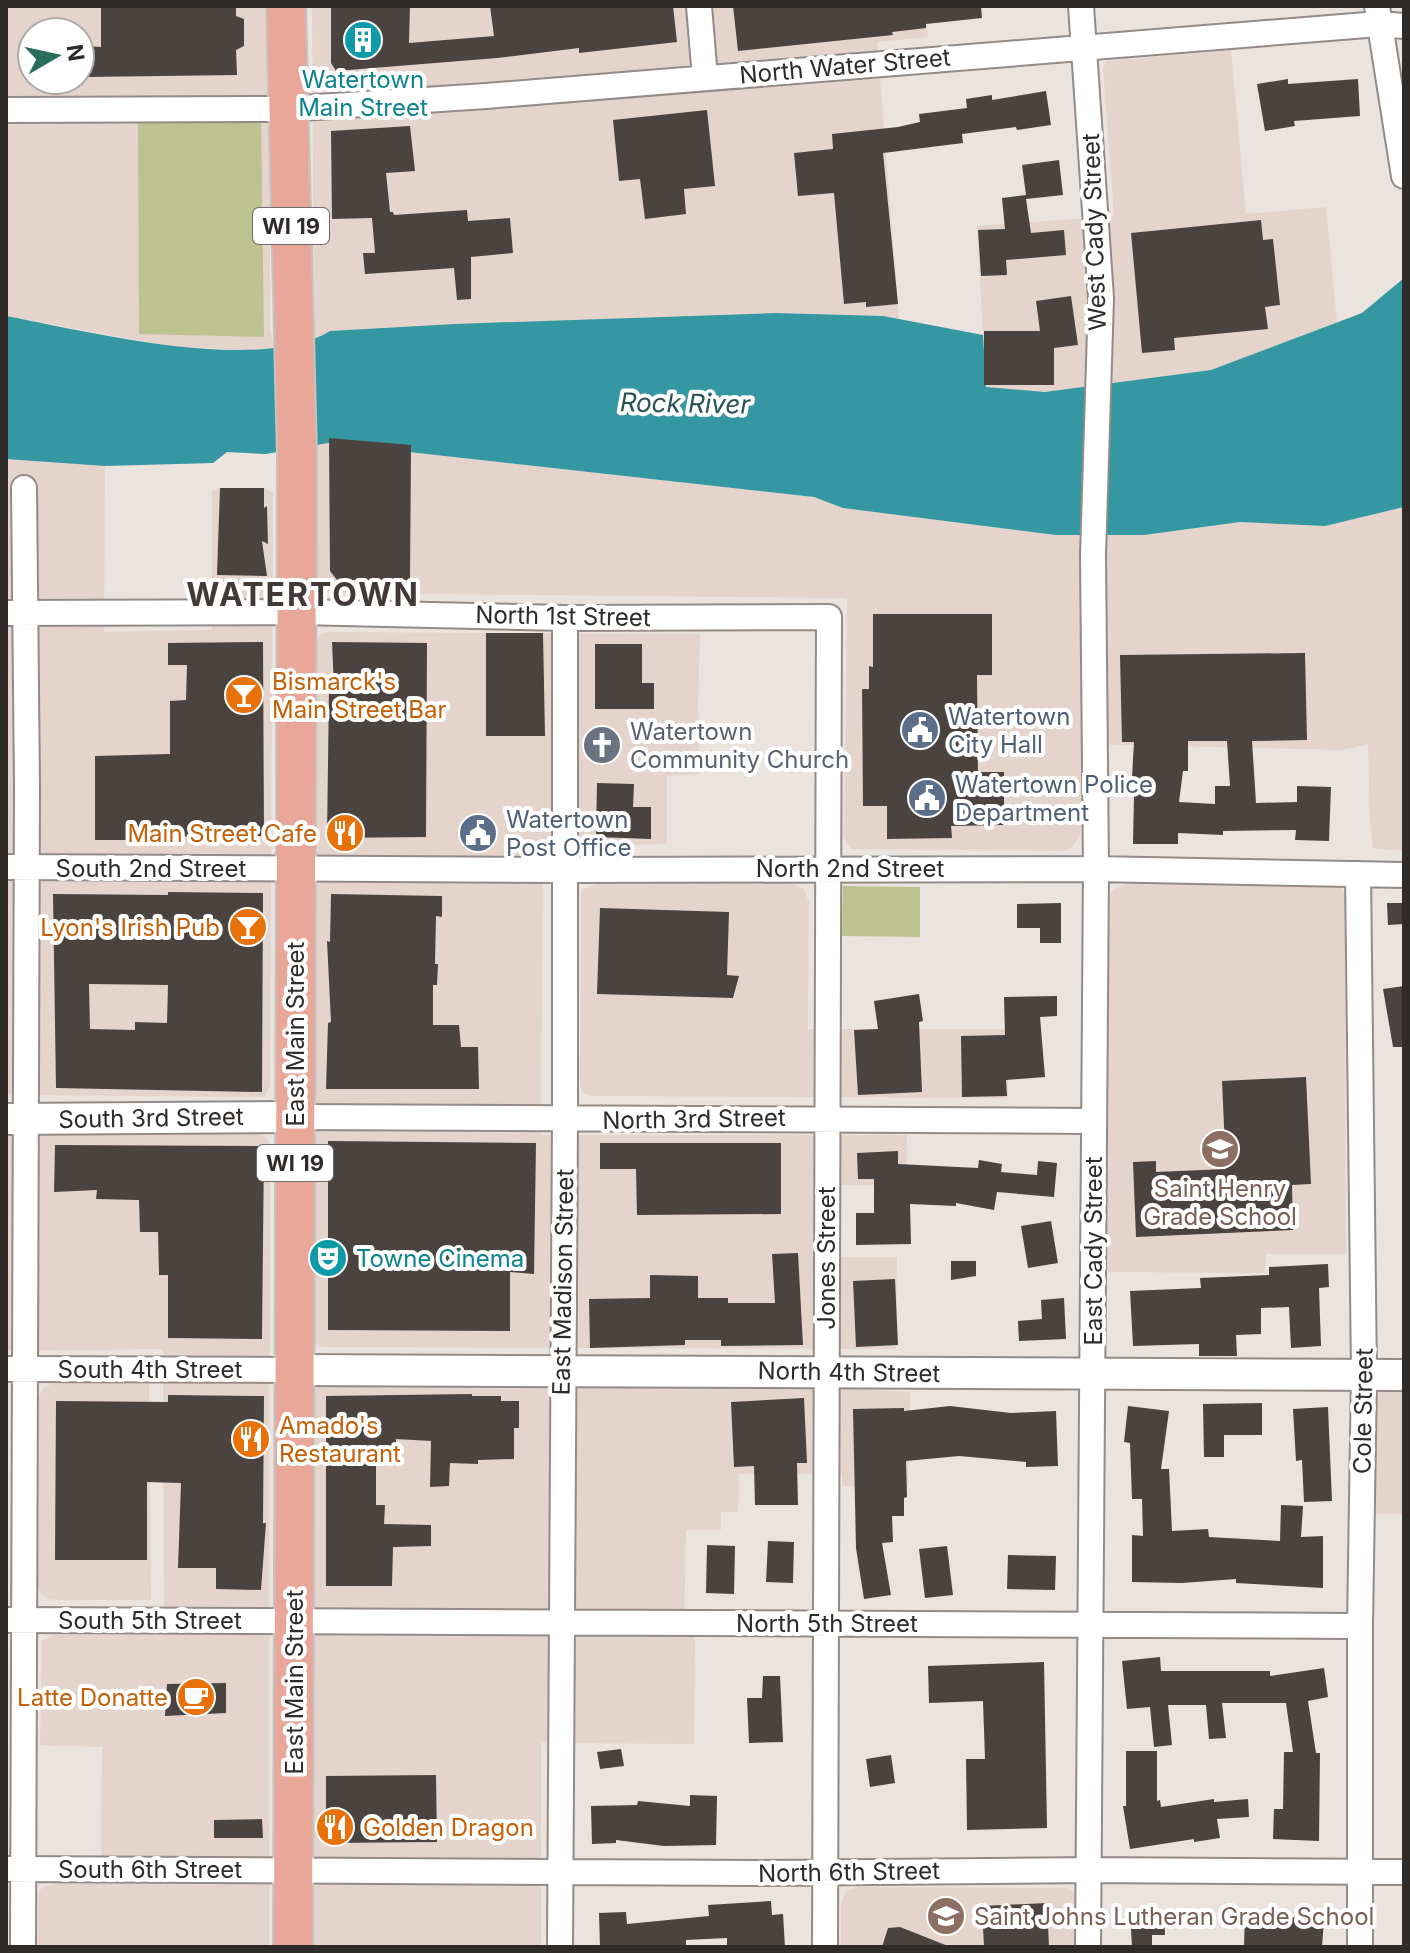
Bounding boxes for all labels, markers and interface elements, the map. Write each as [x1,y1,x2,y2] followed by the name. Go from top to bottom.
[16,16,96,96] north arrow
[342,19,384,61] building icon: Watertown Main Street
[738,42,952,90] street label: North Water Street
[62,43,90,63] text: N
[298,65,428,122] place label: Watertown Main Street
[1076,133,1112,331] street label: West Cady Street
[253,208,329,244] road number: WI 19
[620,386,752,420] water label: Rock River
[186,575,420,614] district label: WATERTOWN
[475,600,651,632] street label: North 1st Street
[272,667,447,724] place label: Bismarck's Main Street Bar
[223,674,265,716] bar icon: Bismarck's Main Street Bar
[948,702,1070,759] place label: Watertown City Hall
[899,709,941,751] public building icon: Watertown City Hall
[630,717,849,774] place label: Watertown Community Church
[581,724,623,766] church icon: Watertown Community Church
[955,770,1153,827] place label: Watertown Police Department
[906,777,948,819] public building icon: Watertown Police Department
[506,805,632,862] place label: Watertown Post Office
[324,812,366,854] restaurant icon: Main Street Cafe
[457,812,499,854] public building icon: Watertown Post Office
[127,819,317,848] place label: Main Street Cafe
[56,854,247,883] street label: South 2nd Street
[756,854,944,883] street label: North 2nd Street
[227,906,269,948] bar icon: Lyon's Irish Pub
[40,913,220,942] place label: Lyon's Irish Pub
[281,941,310,1126] street label: East Main Street
[58,1102,244,1134] street label: South 3rd Street
[602,1103,786,1135] street label: North 3rd Street
[1199,1128,1241,1170] school or university icon: Saint Henry Grade School
[257,1145,333,1181] road number: WI 19
[1079,1156,1108,1345] street label: East Cady Street
[547,1168,579,1396] street label: East Madison Street
[1143,1174,1297,1231] place label: Saint Henry Grade School
[812,1186,841,1330] street label: Jones Street
[307,1237,349,1279] theatre icon: Towne Cinema
[356,1244,524,1273] place label: Towne Cinema
[1347,1348,1379,1474] street label: Cole Street
[58,1355,243,1384] street label: South 4th Street
[757,1356,941,1388] street label: North 4th Street
[279,1411,401,1468] place label: Amado's Restaurant
[230,1418,272,1460] restaurant icon: Amado's Restaurant
[280,1589,309,1774] street label: East Main Street
[58,1606,242,1635] street label: South 5th Street
[736,1609,918,1638] street label: North 5th Street
[175,1676,217,1718] cafe icon: Latte Donatte
[17,1683,168,1712] place label: Latte Donatte
[314,1806,356,1848] restaurant icon: Golden Dragon
[363,1813,534,1842] place label: Golden Dragon
[58,1855,242,1884] street label: South 6th Street
[758,1856,940,1888] street label: North 6th Street
[925,1895,967,1937] school or university icon: Saint Johns Lutheran Grade School
[974,1902,1374,1931] place label: Saint Johns Lutheran Grade School

